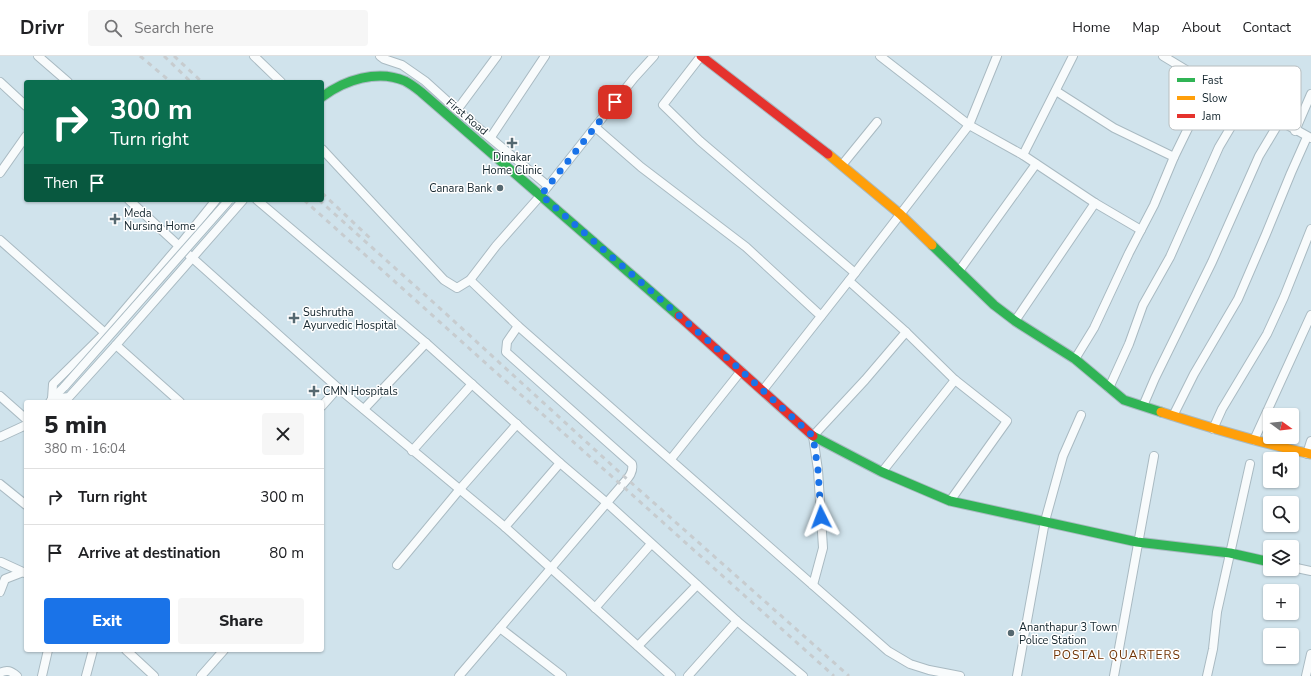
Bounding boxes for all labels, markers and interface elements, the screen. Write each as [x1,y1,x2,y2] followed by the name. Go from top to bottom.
[88,10,368,46] search box
[20,15,64,41] text: Drivr
[102,17,124,39] icon: search
[134,18,214,38] text: Search here
[1072,18,1110,37] text: Home
[1132,18,1160,37] text: Map
[1182,18,1221,37] text: About
[1243,18,1291,37] text: Contact
[1169,66,1301,130] legend
[1202,73,1223,88] text: Fast
[598,85,632,119] pin
[110,91,193,129] text: 300 m
[604,91,626,113] icon: arrive
[1202,91,1227,106] text: Slow
[443,95,491,139] street label: First Road
[44,96,96,148] icon: right
[1201,109,1221,124] text: Jam
[110,127,189,151] text: Turn right
[506,137,518,149] marker: Dinakar Home Clinic
[482,150,542,178] place label: Dinakar Home Clinic
[86,172,108,194] icon: arrive
[44,173,78,193] text: Then
[429,181,492,196] place label: Canara Bank
[495,183,505,193] marker: Canara Bank
[124,206,195,234] place label: Meda Nursing Home
[109,213,121,225] marker: Meda Nursing Home
[303,305,398,333] place label: Sushrutha Ayurvedic Hospital
[288,312,300,324] marker: Sushrutha Ayurvedic Hospital
[323,384,398,399] place label: CMN Hospitals
[308,385,320,397] marker: CMN Hospitals
[1263,408,1299,444] north arrow
[1263,408,1299,664] map controls
[44,409,107,441] text: 5 min
[262,413,304,455] button: close
[44,440,126,458] text: 380 m · 16:04
[1263,452,1299,488] button: sound
[44,486,66,508] icon: right
[78,487,147,507] text: Turn right
[260,487,304,507] text: 300 m
[800,496,842,538] position arrow
[1263,496,1299,532] button: search
[1263,540,1299,576] button: layers
[44,542,66,564] icon: arrive
[78,543,221,563] text: Arrive at destination
[269,543,304,563] text: 80 m
[1263,584,1299,620] button: +
[44,598,170,644] button: Exit
[178,598,304,644] button: Share
[1019,620,1117,648] place label: Ananthapur 3 Town Police Station
[1006,628,1016,638] marker: Ananthapur 3 Town Police Station
[1263,628,1299,664] button: −
[1053,647,1181,663] district label: POSTAL QUARTERS

